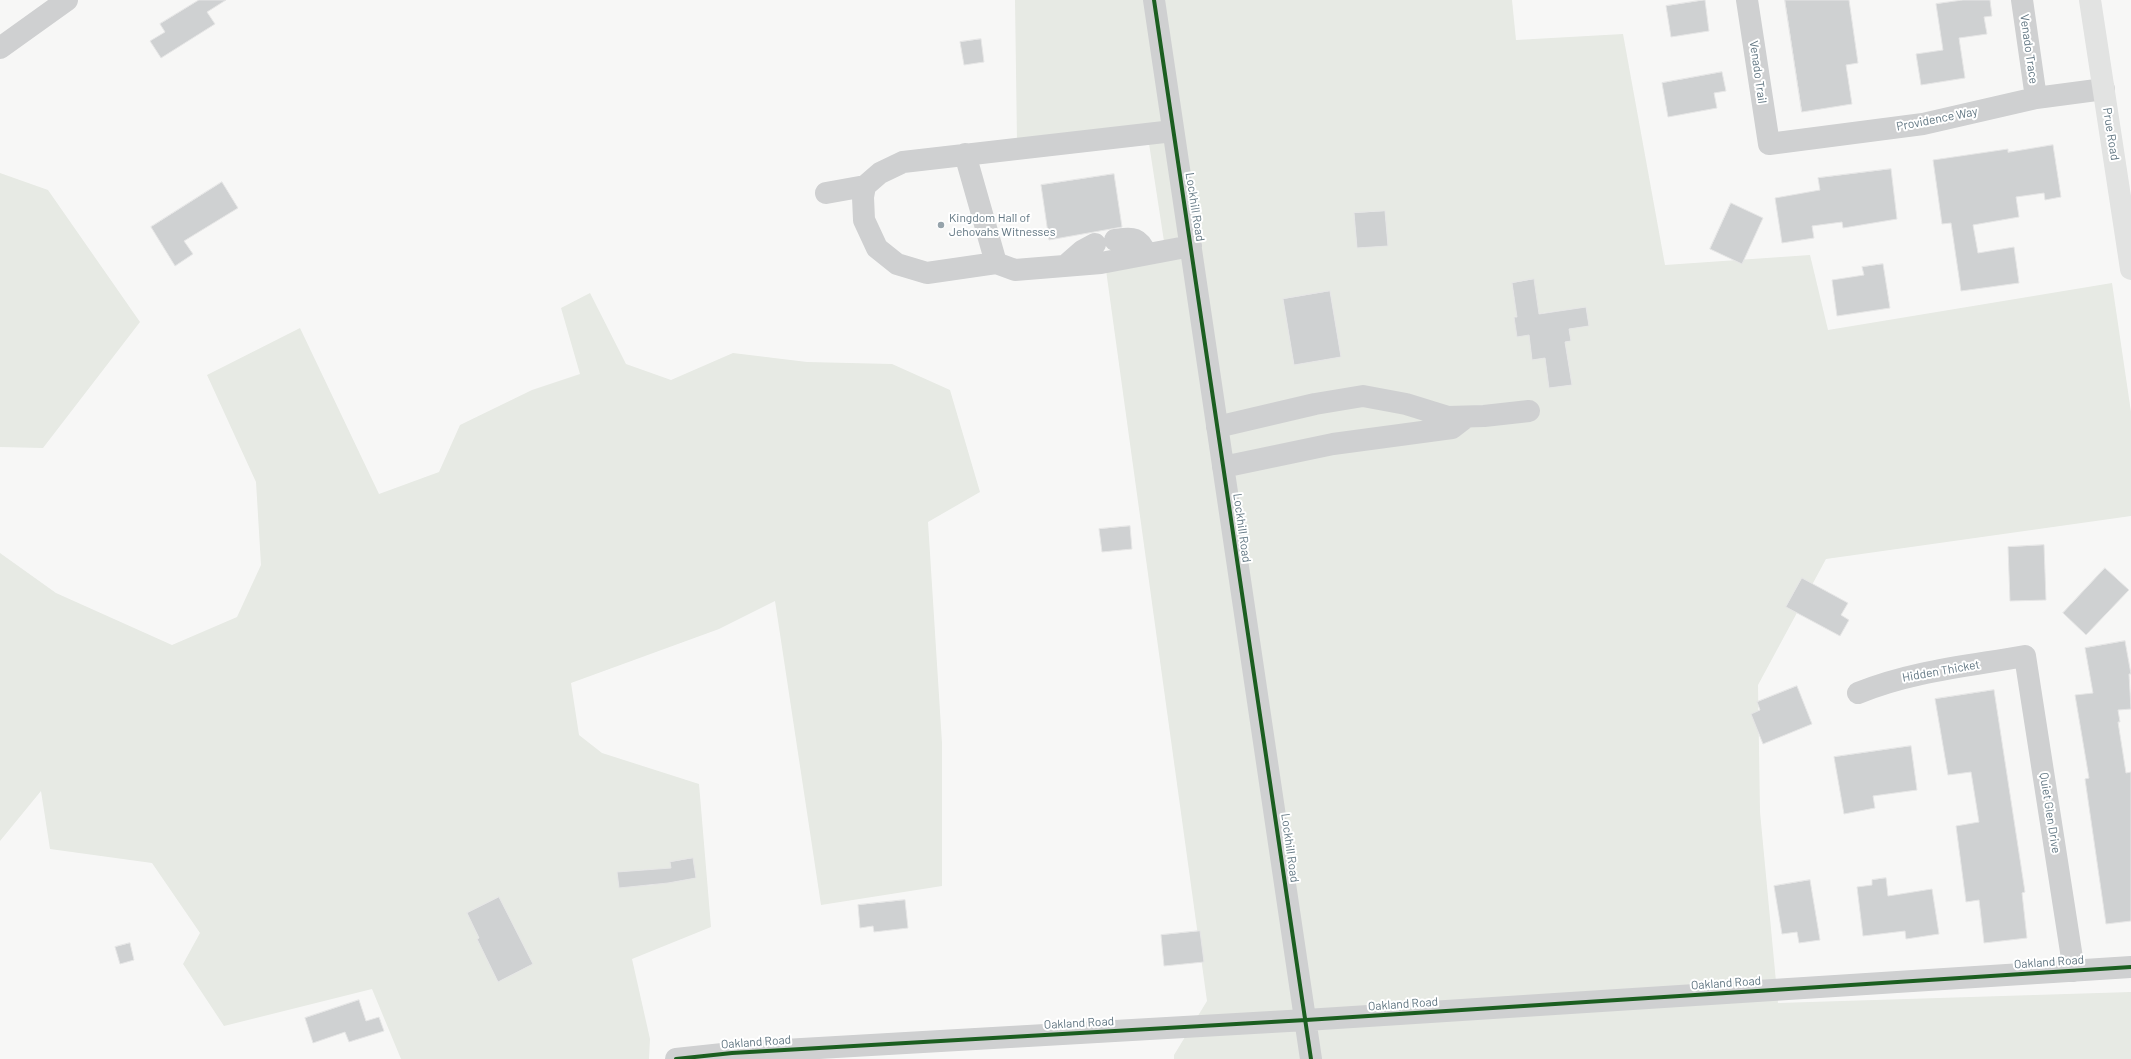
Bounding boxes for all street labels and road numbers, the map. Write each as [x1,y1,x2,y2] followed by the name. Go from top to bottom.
[2017,13,2041,85] street label: Venado Trace
[1746,40,1770,104] street label: Venado Trail
[1895,104,1979,134] street label: Providence Way
[2100,107,2122,161] street label: Prue Road
[1182,172,1208,242] street label: Lockhill Road
[1230,493,1254,563] street label: Lockhill Road
[1901,657,1981,685] street label: Hidden Thicket
[2037,772,2063,854] street label: Quiet Glen Drive
[1278,813,1302,883] street label: Lockhill Road
[2013,952,2085,972] street label: Oakland Road
[1690,973,1762,993] street label: Oakland Road
[1367,994,1439,1014] street label: Oakland Road
[1044,1014,1114,1032] street label: Oakland Road
[720,1032,792,1052] street label: Oakland Road

